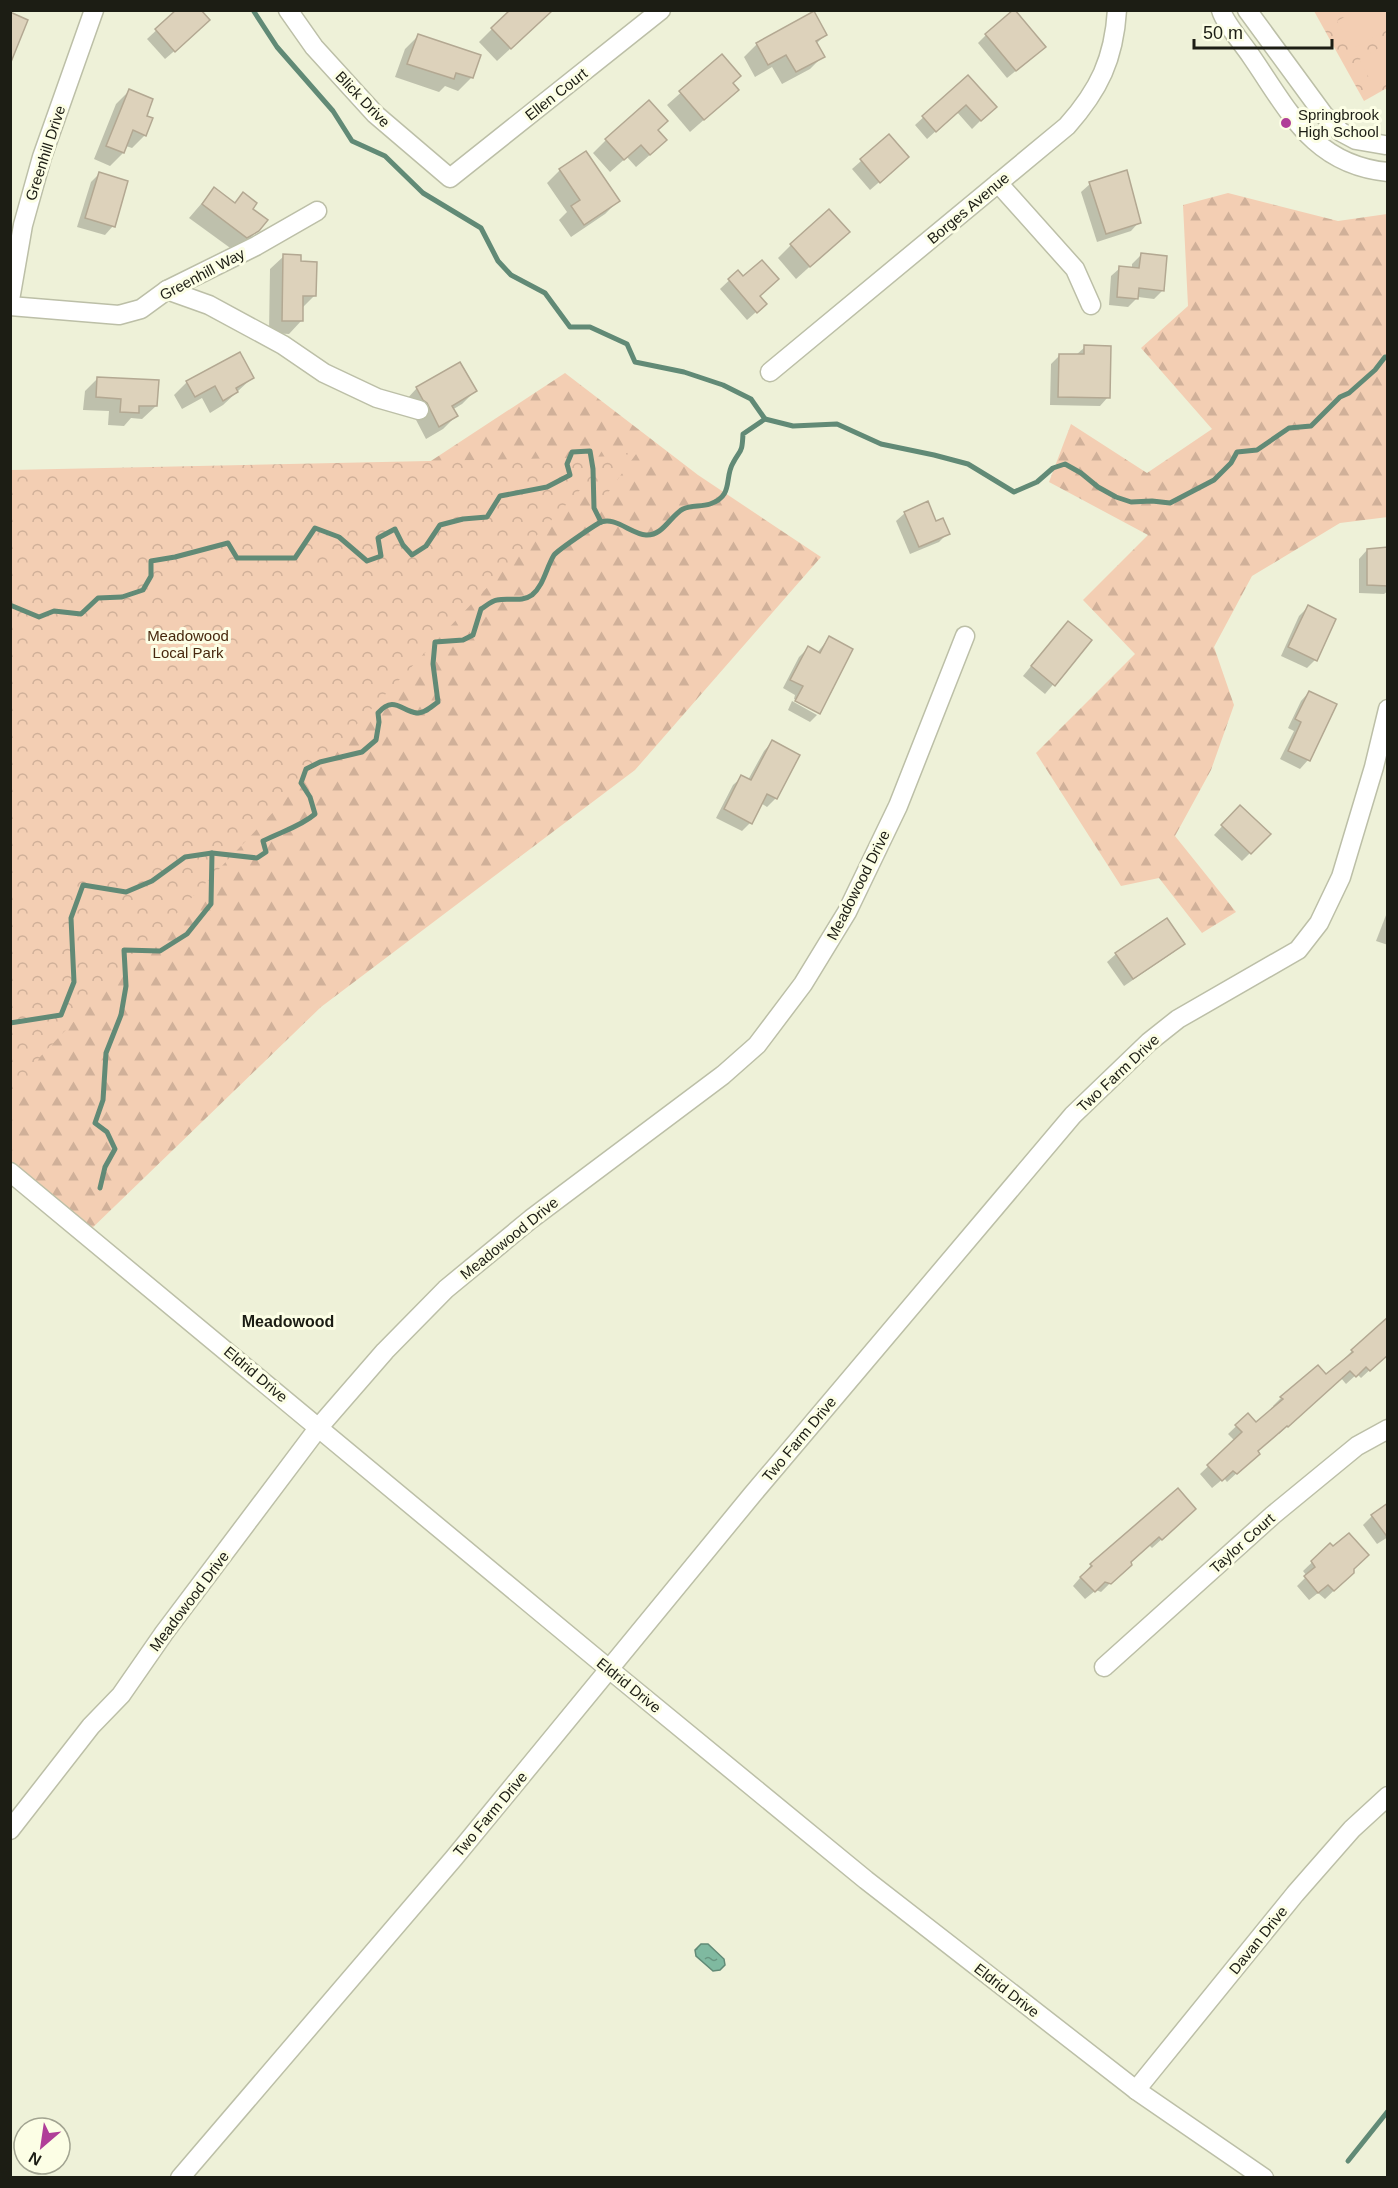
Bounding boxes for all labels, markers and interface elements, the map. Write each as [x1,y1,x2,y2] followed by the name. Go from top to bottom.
[1194,12,1332,50] scale bar
[1203,23,1243,43] text: 50 m
[522,64,591,124] street label: Ellen Court
[332,68,394,130] street label: Blick Drive
[22,103,68,203] street label: Greenhill Drive
[1298,106,1379,140] place label: Springbrook High School
[1279,116,1293,130] marker: Springbrook High School
[924,169,1012,247] street label: Borges Avenue
[157,244,248,303] street label: Greenhill Way
[147,627,229,661] park label: Meadowood Local Park
[823,827,893,943] street label: Meadowood Drive
[1073,1031,1163,1115] street label: Two Farm Drive
[457,1193,561,1283] street label: Meadowood Drive
[242,1313,334,1330] district label: Meadowood
[221,1343,291,1405] street label: Eldrid Drive
[758,1393,840,1485] street label: Two Farm Drive
[1206,1509,1278,1576] street label: Taylor Court
[146,1548,232,1654] street label: Meadowood Drive
[594,1654,664,1716] street label: Eldrid Drive
[449,1768,531,1860] street label: Two Farm Drive
[1225,1903,1291,1977] street label: Davan Drive
[971,1959,1043,2021] street label: Eldrid Drive
[12,2116,72,2176] north arrow
[26,2148,44,2169] text: N

